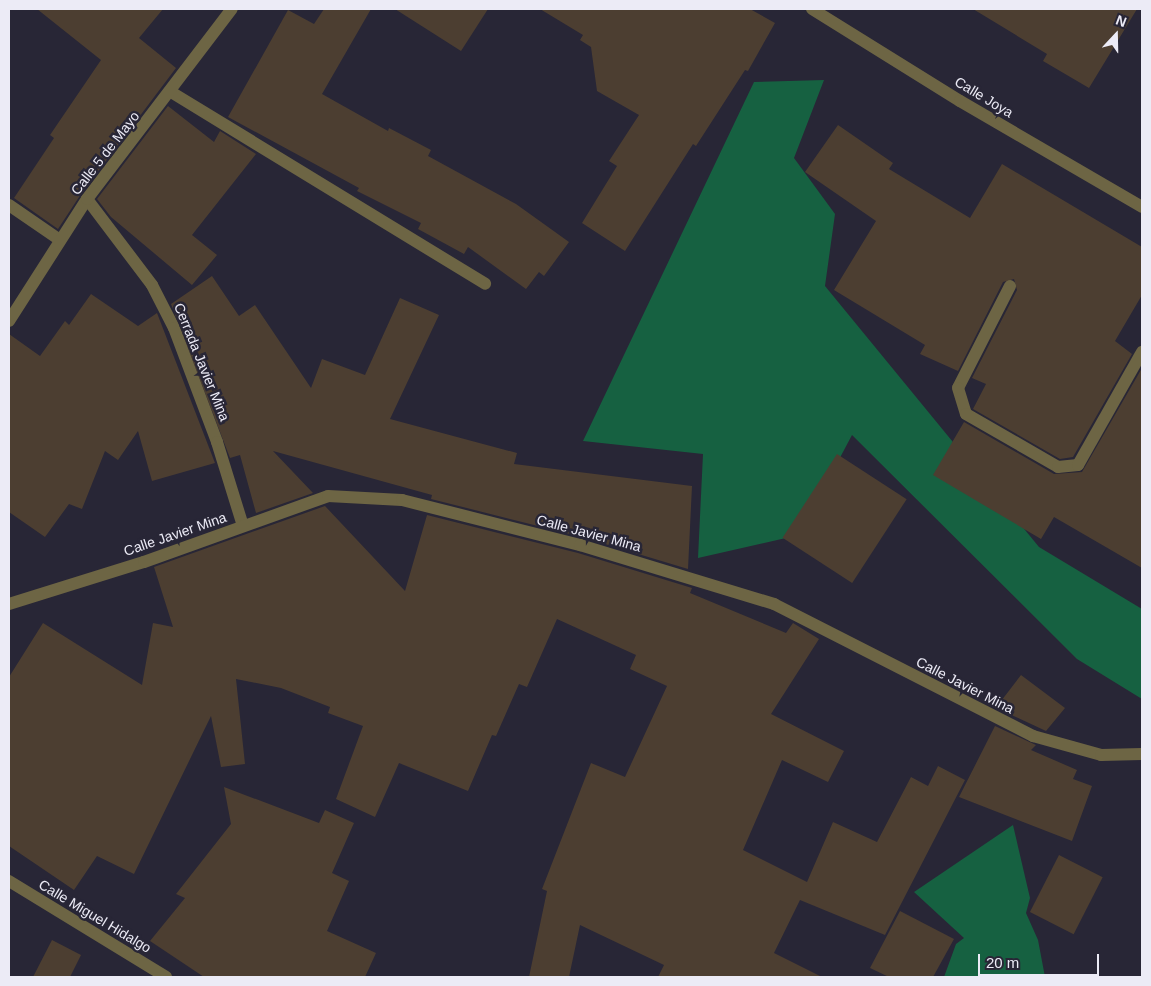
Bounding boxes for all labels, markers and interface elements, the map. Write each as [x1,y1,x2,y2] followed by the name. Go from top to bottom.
[1091,10,1141,60] north arrow
[1114,12,1129,30] text: N
[952,73,1016,121] street label: Calle Joya
[67,108,143,198] street label: Calle 5 de Mayo
[171,300,233,424] street label: Cerrada Javier Mina
[122,509,228,559] street label: Calle Javier Mina
[535,511,643,555] street label: Calle Javier Mina
[913,653,1017,717] street label: Calle Javier Mina
[36,876,154,956] street label: Calle Miguel Hidalgo
[981,944,1102,976] scale bar
[986,954,1019,971] text: 20 m

